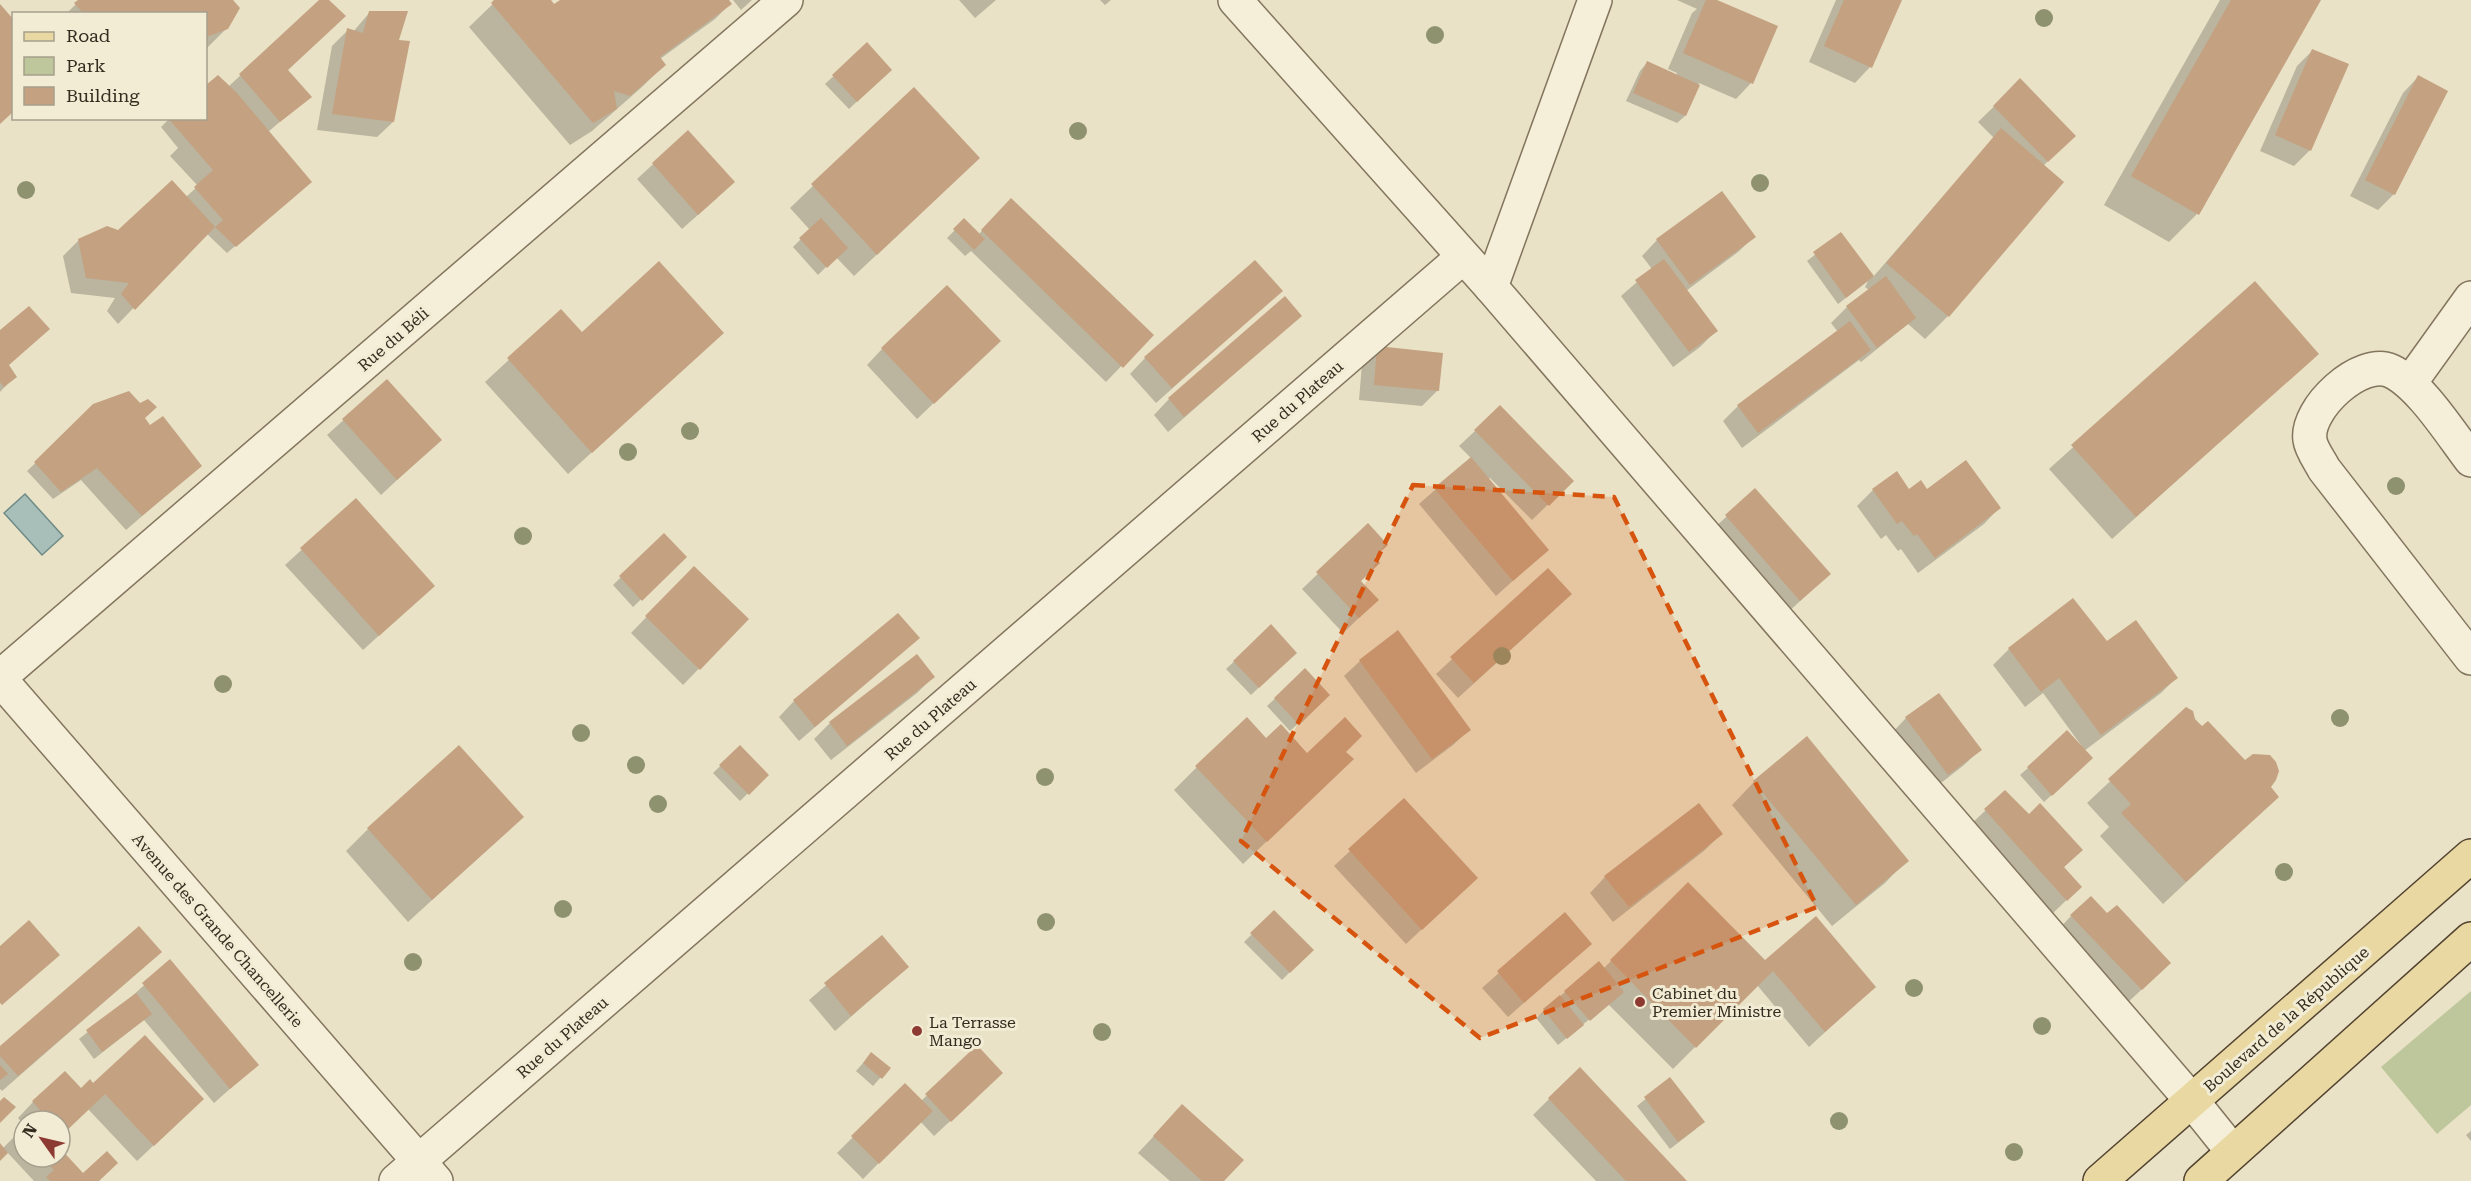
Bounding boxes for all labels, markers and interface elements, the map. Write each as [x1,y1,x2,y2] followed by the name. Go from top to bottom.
[12,12,207,120] legend
[66,25,111,46] text: Road
[66,55,106,76] text: Park
[66,85,140,106] text: Building
[354,304,433,375] street label: Rue du Béli
[1248,357,1347,446] street label: Rue du Plateau
[881,675,980,764] street label: Rue du Plateau
[128,830,307,1031] street label: Avenue des Grande Chancellerie
[2200,942,2373,1096] street label: Boulevard de la République
[1652,984,1781,1021] place label: Cabinet du Premier Ministre
[513,993,612,1082] street label: Rue du Plateau
[1633,995,1647,1009] marker: Cabinet du Premier Ministre
[929,1013,1016,1050] place label: La Terrasse Mango
[910,1024,924,1038] marker: La Terrasse Mango
[12,1109,72,1169] north arrow
[19,1120,41,1141] text: N

